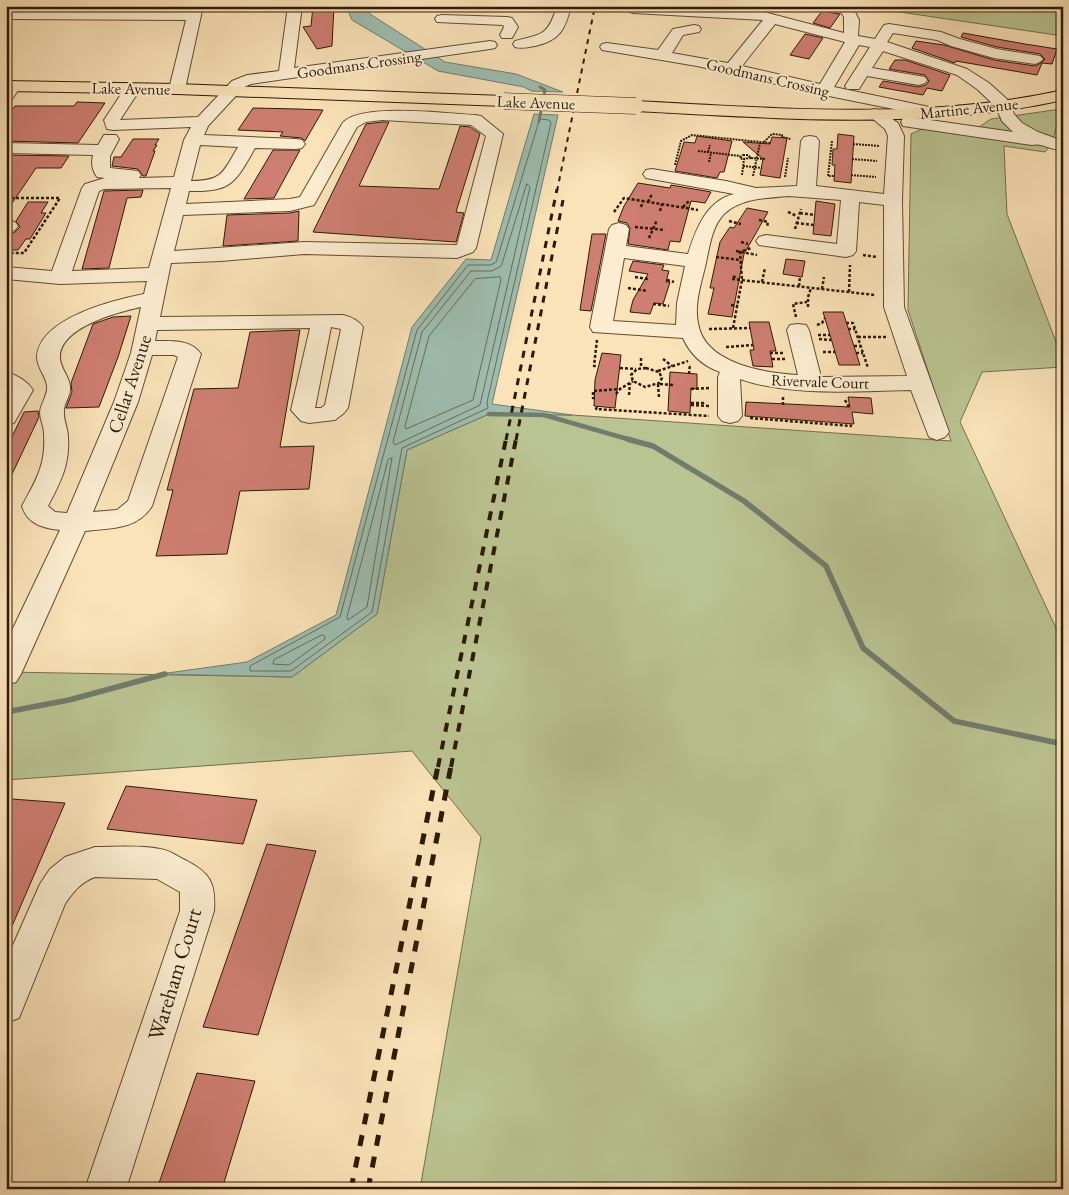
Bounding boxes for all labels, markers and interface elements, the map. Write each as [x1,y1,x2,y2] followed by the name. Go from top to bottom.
[295,45,424,84] street label: Goodmans Crossing
[704,53,832,102] street label: Goodmans Crossing
[92,77,170,100] street label: Lake Avenue
[496,91,576,114] street label: Lake Avenue
[919,93,1019,124] street label: Martine Avenue
[102,332,157,437] street label: Cellar Avenue
[771,369,869,394] street label: Rivervale Court
[141,904,208,1044] street label: Wareham Court

